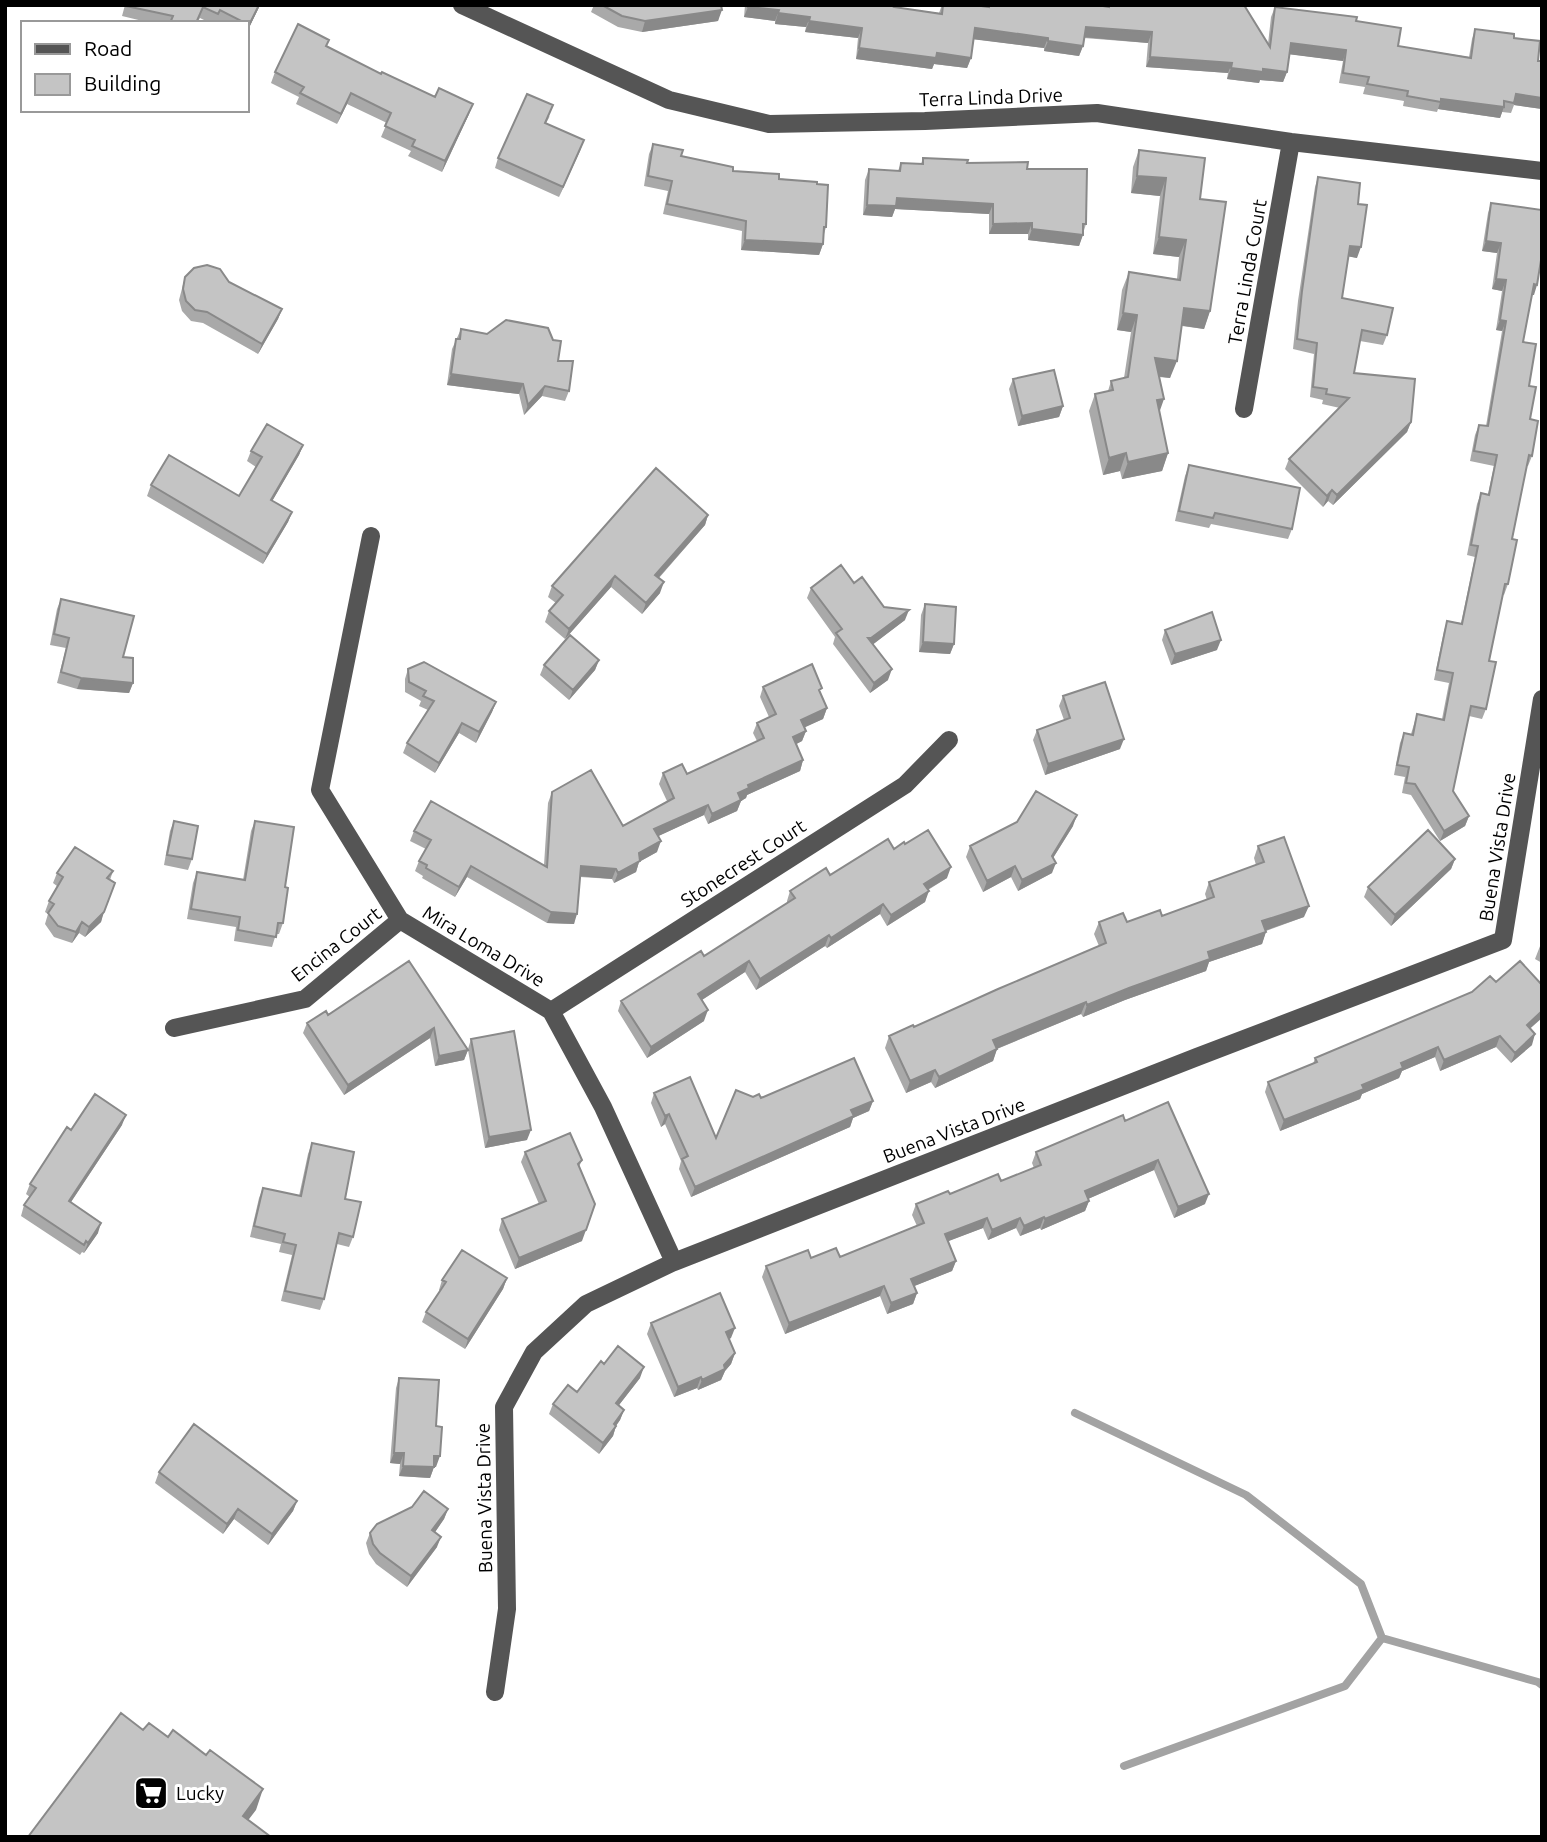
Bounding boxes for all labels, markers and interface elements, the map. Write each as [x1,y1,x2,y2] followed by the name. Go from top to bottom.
[21,21,248,112] legend
[84,36,132,60] text: Road
[84,71,161,95] text: Building
[919,83,1063,111] street label: Terra Linda Drive
[1223,197,1271,346] street label: Terra Linda Court
[1474,771,1520,923] street label: Buena Vista Drive
[676,814,810,912] street label: Stonecrest Court
[419,901,549,991] street label: Mira Loma Drive
[287,902,386,986] street label: Encina Court
[880,1093,1028,1167] street label: Buena Vista Drive
[472,1423,496,1573] street label: Buena Vista Drive
[132,1774,170,1812] supermarket icon: Lucky
[176,1782,224,1804] place label: Lucky

